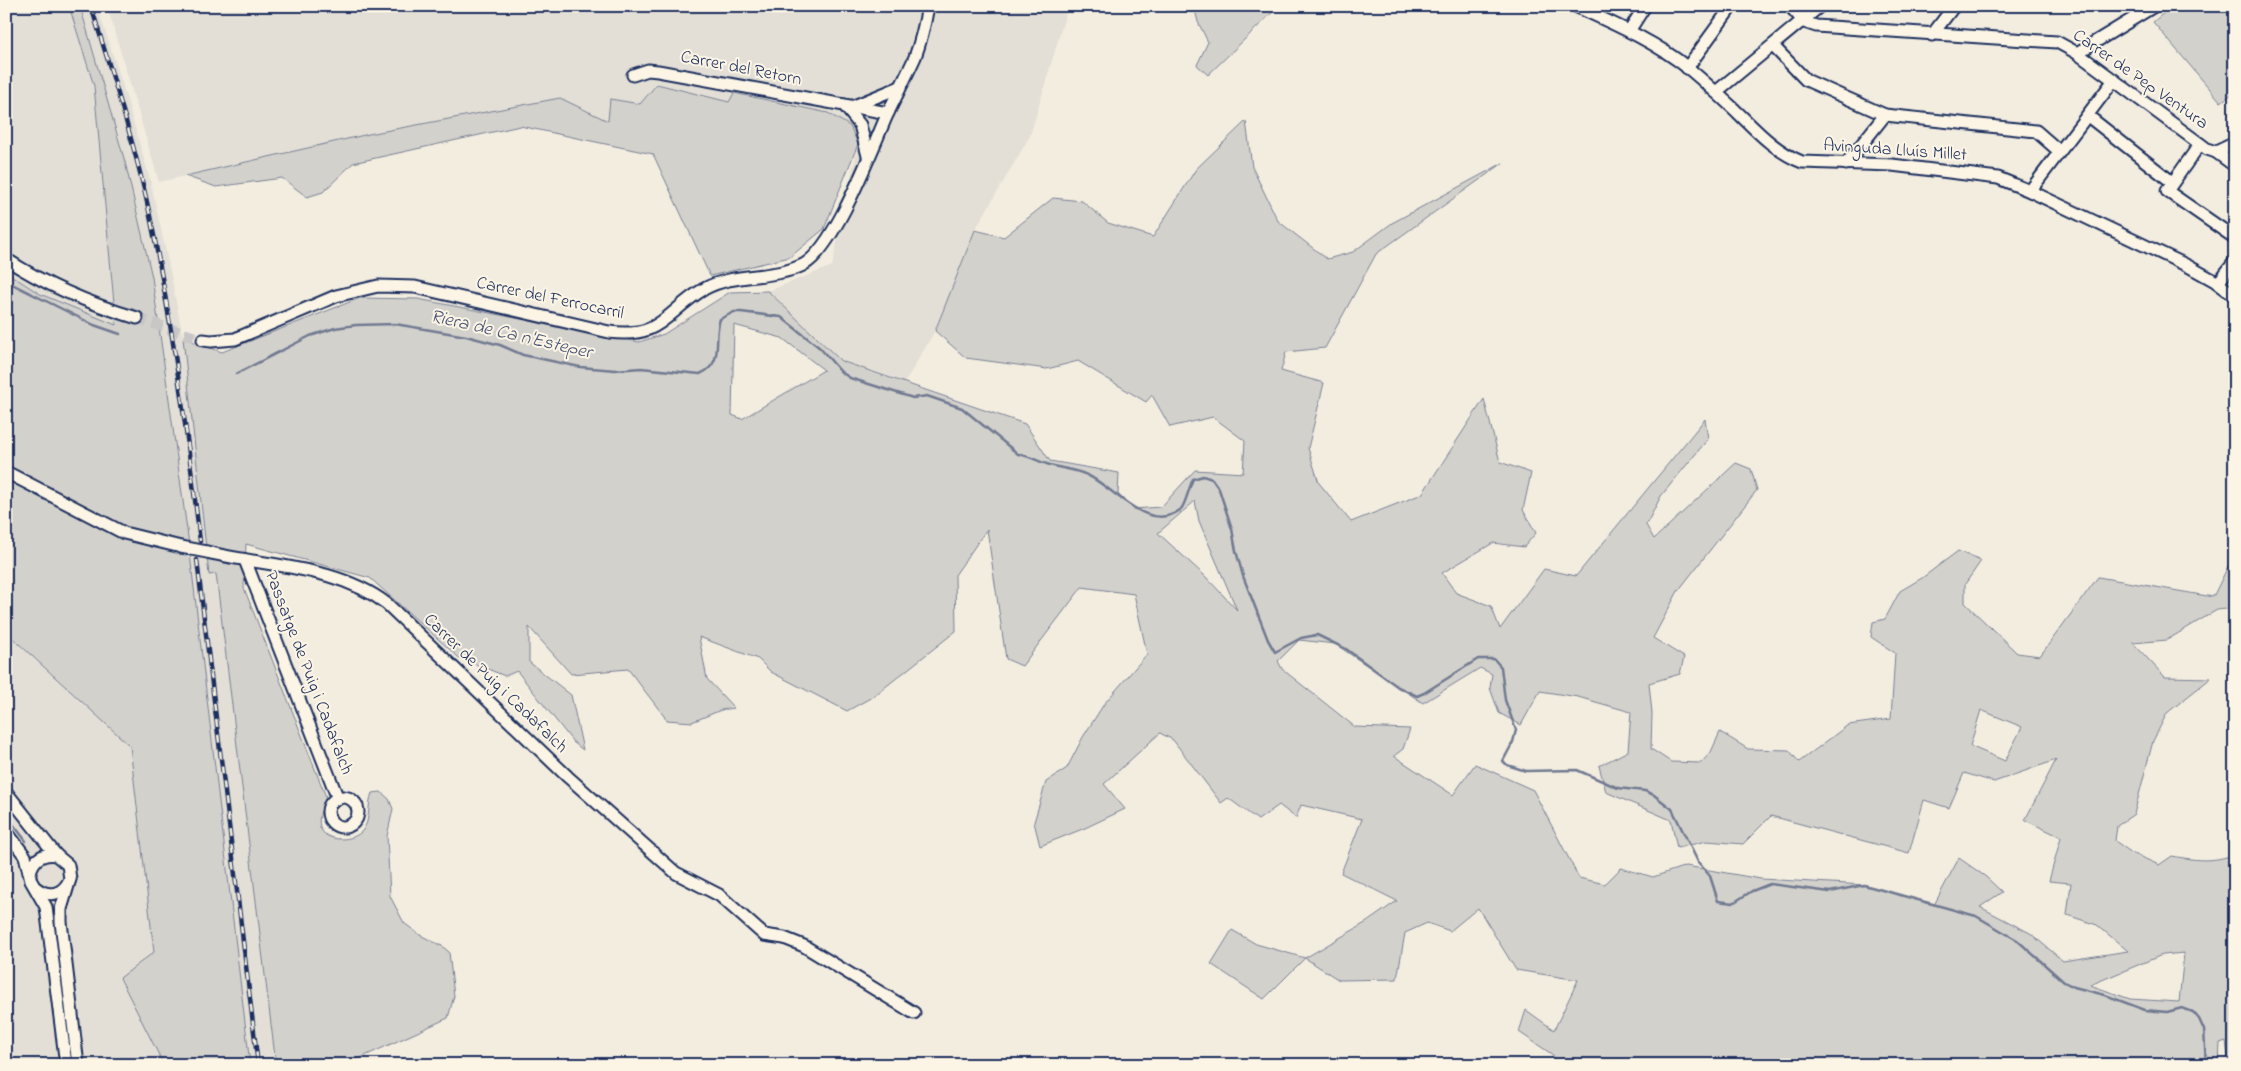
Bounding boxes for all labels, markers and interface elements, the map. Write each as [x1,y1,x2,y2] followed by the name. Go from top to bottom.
[2067,23,2213,137] street label: Carrer de Pep Ventura
[678,45,804,93] street label: Carrer del Retorn
[1822,133,1968,170] street label: Avinguda Lluís Millet
[474,271,626,327] street label: Carrer del Ferrocarril
[428,303,596,367] water label: Riera de Ca n'Esteper
[256,567,359,779] street label: Passatge de Puig i Cadafalch
[416,608,573,761] street label: Carrer de Puig i Cadafalch

